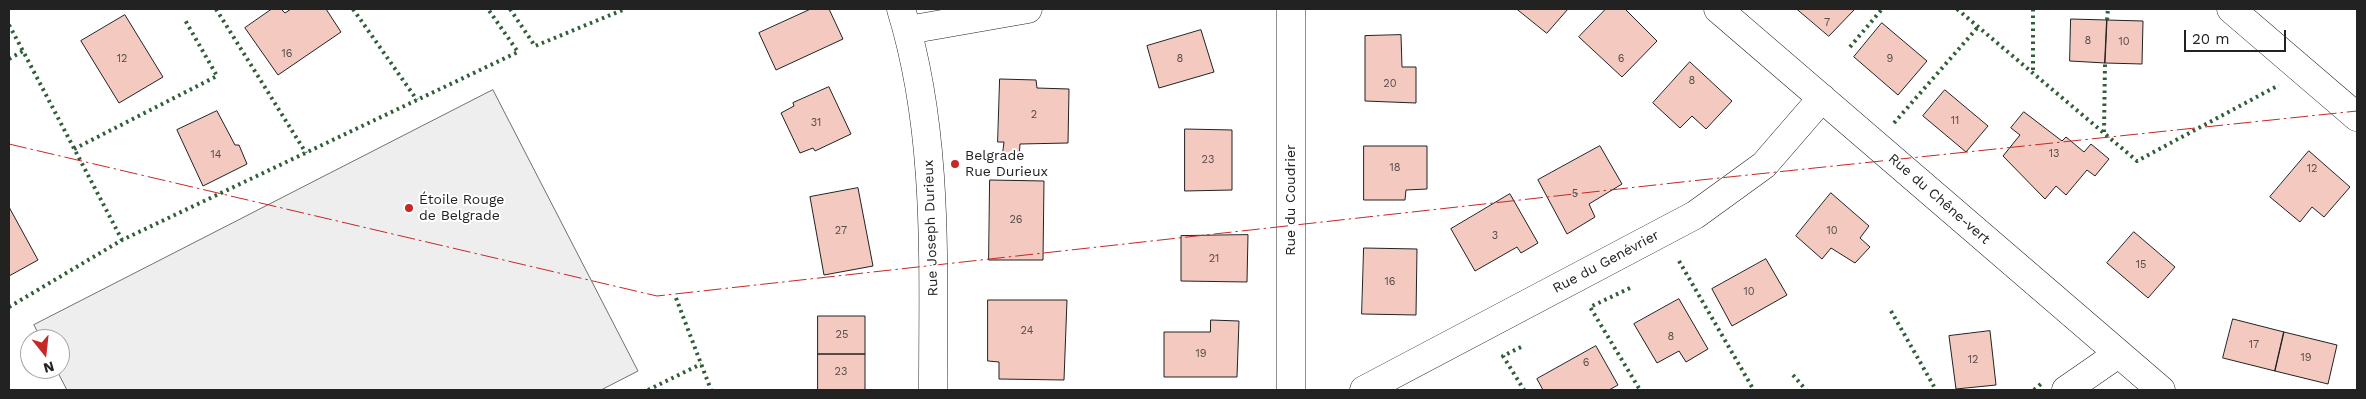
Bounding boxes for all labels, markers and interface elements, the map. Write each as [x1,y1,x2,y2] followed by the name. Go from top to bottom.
[1824,16,1830,30] house number: 7
[2186,20,2288,52] scale bar
[2192,30,2230,48] text: 20 m
[2085,34,2091,48] house number: 8
[2118,35,2130,49] house number: 10
[282,47,292,61] house number: 16
[117,52,127,66] house number: 12
[1177,52,1183,66] house number: 8
[1618,52,1624,66] house number: 6
[1887,52,1893,66] house number: 9
[1689,74,1695,88] house number: 8
[1383,77,1397,91] house number: 20
[1031,108,1037,122] house number: 2
[1951,114,1959,128] house number: 11
[811,116,821,130] house number: 31
[1283,144,1299,256] street label: Rue du Coudrier
[2049,147,2059,161] house number: 13
[210,148,222,162] house number: 14
[965,148,1048,180] place label: Belgrade Rue Durieux
[1885,150,1993,248] street label: Rue du Chêne-vert
[1202,153,1214,167] house number: 23
[949,158,961,170] marker: Belgrade Rue Durieux
[920,159,942,297] street label: Rue Joseph Durieux
[1389,161,1401,175] house number: 18
[2307,162,2317,176] house number: 12
[1572,187,1578,201] house number: 5
[419,192,504,224] place label: Étoile Rouge de Belgrade
[403,202,415,214] marker: Étoile Rouge de Belgrade
[1009,213,1023,227] house number: 26
[835,224,847,238] house number: 27
[1826,224,1838,238] house number: 10
[1550,227,1662,297] street label: Rue du Genévrier
[1492,229,1498,243] house number: 3
[1209,252,1219,266] house number: 21
[2136,258,2146,272] house number: 15
[1385,275,1395,289] house number: 16
[1743,285,1755,299] house number: 10
[1021,324,1033,338] house number: 24
[836,328,848,342] house number: 25
[20,329,70,379] north arrow
[1668,330,1674,344] house number: 8
[2249,338,2259,352] house number: 17
[1195,347,1207,361] house number: 19
[2300,351,2312,365] house number: 19
[1968,353,1978,367] house number: 12
[1583,356,1589,370] house number: 6
[42,358,56,377] text: N
[835,365,847,379] house number: 23

